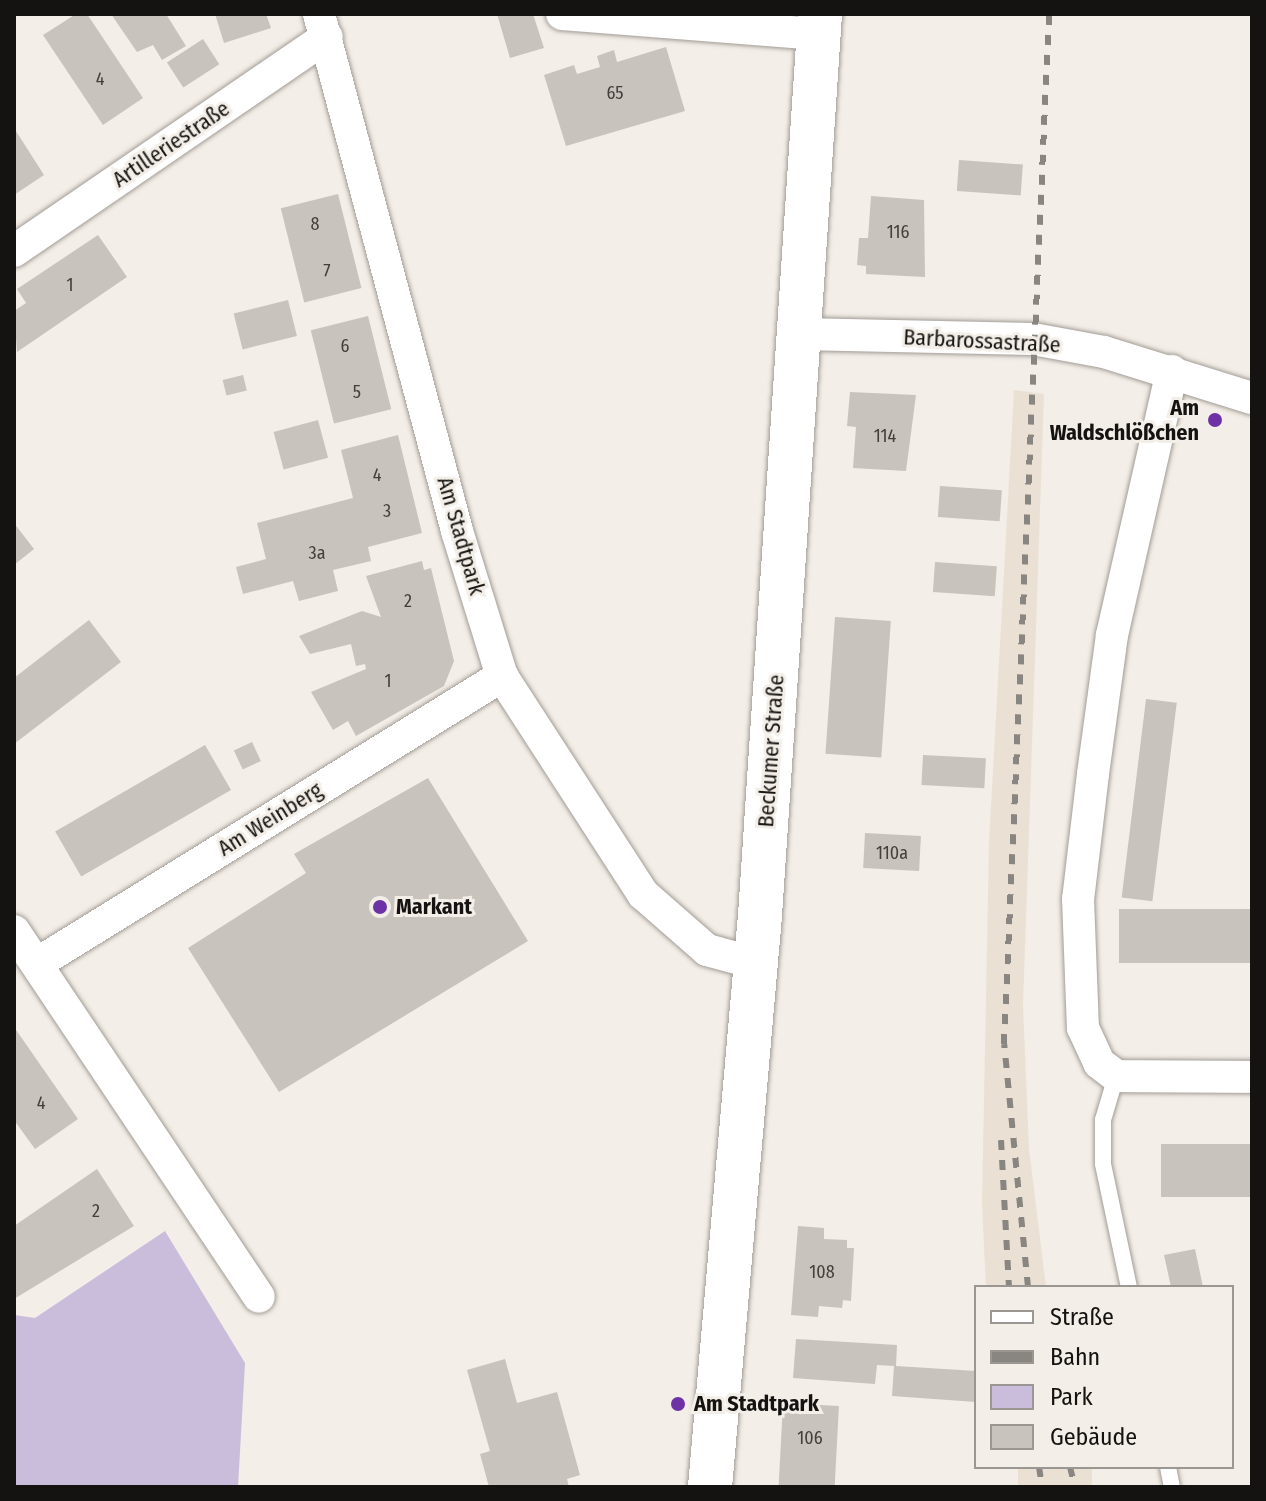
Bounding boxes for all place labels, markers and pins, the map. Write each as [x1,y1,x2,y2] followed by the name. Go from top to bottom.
[1050,394,1199,446] place label: Am Waldschlößchen
[1206,411,1224,429] marker: Am Waldschlößchen
[396,894,472,920] place label: Markant
[371,898,389,916] marker: Markant
[694,1391,819,1417] place label: Am Stadtpark
[669,1395,687,1413] marker: Am Stadtpark

